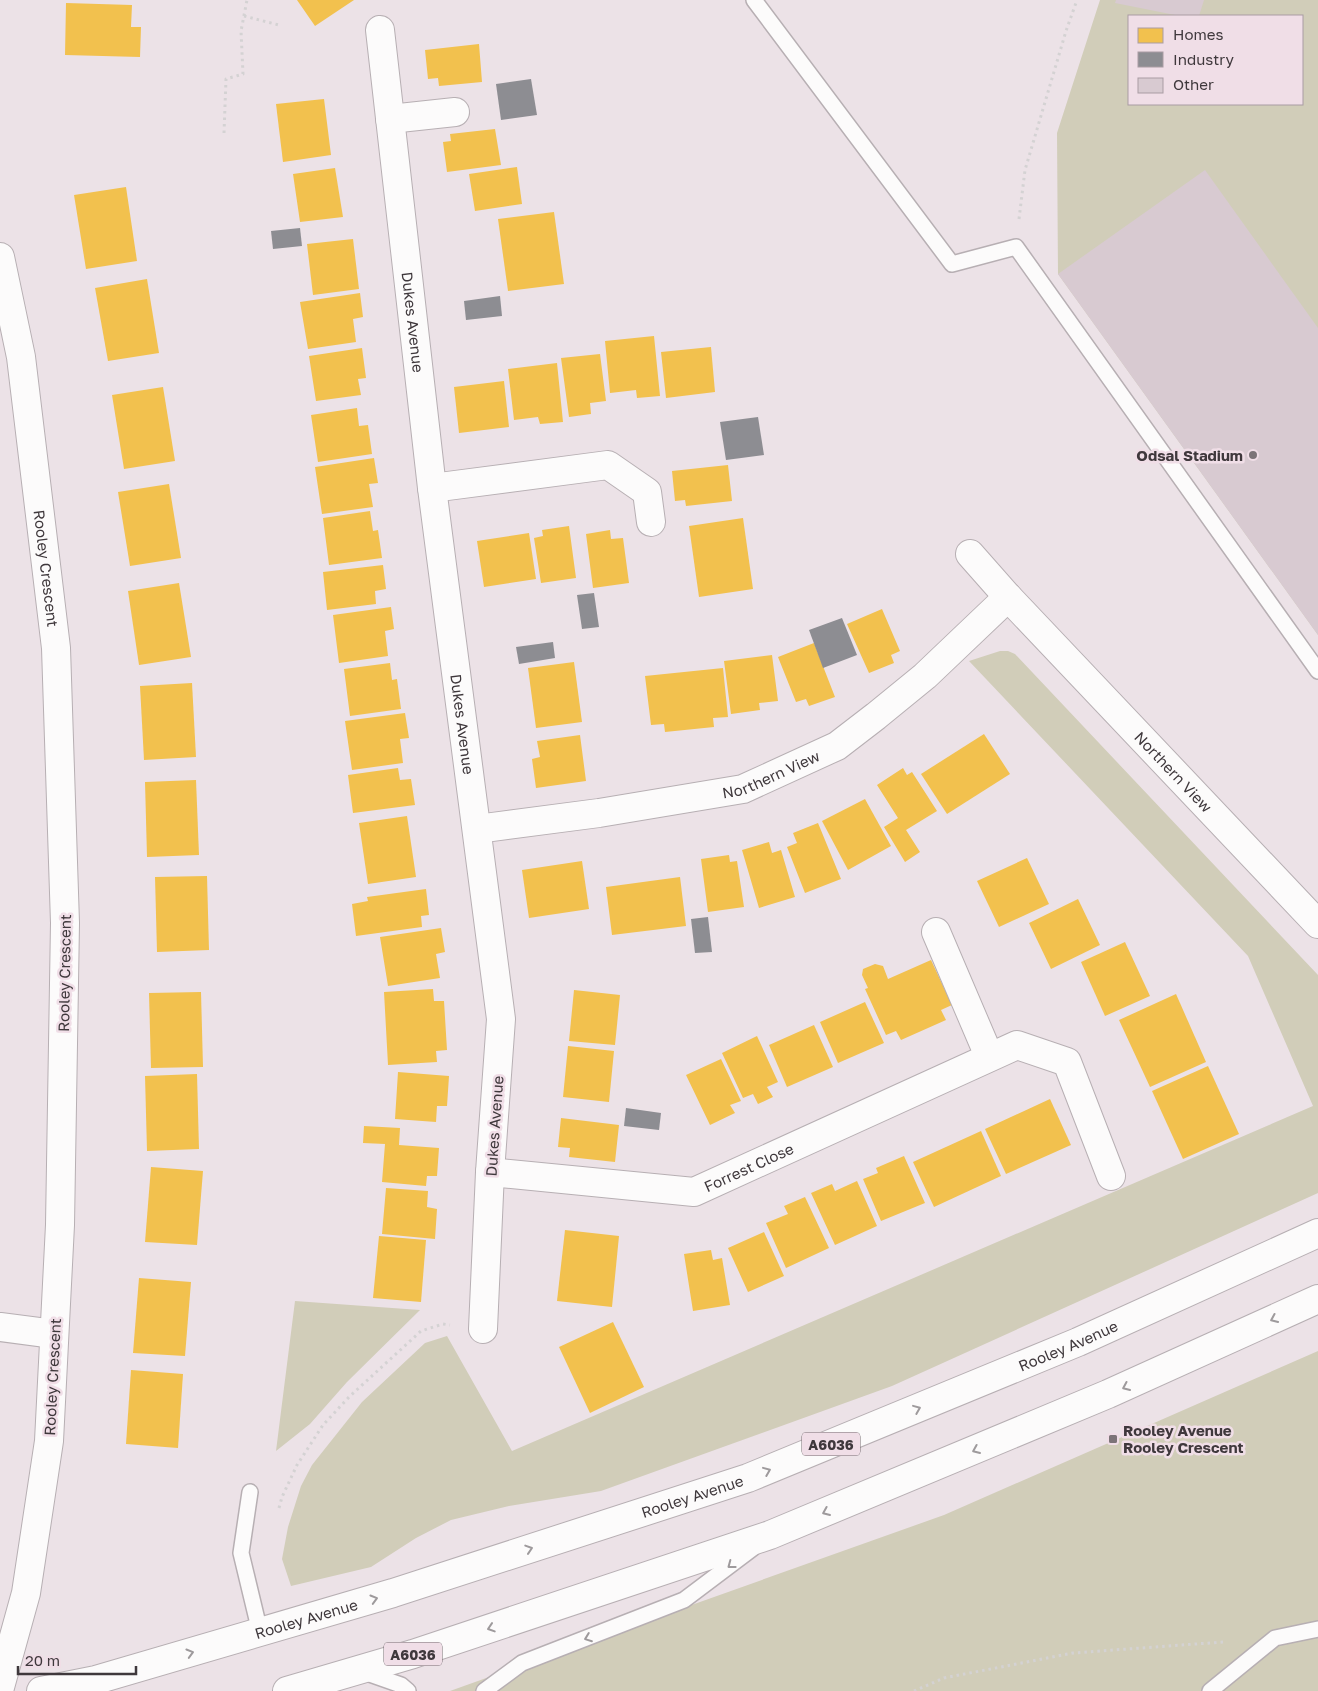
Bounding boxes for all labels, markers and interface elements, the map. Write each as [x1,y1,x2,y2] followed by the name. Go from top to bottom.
[1128,15,1303,105] legend
[1173,25,1223,43] text: Homes
[1173,50,1234,68] text: Industry
[1173,75,1214,93] text: Other
[399,271,428,374] street label: Dukes Avenue
[1136,446,1243,464] place label: Odsal Stadium
[1247,449,1259,461] marker: Odsal Stadium
[30,509,62,628] street label: Rooley Crescent
[447,673,478,776] street label: Dukes Avenue
[1131,728,1216,816] street label: Northern View
[721,746,822,801] street label: Northern View
[54,914,74,1032] street label: Rooley Crescent
[481,1075,507,1177] street label: Dukes Avenue
[701,1139,796,1195] street label: Forrest Close
[1270,1313,1279,1324] one-way arrow
[1016,1316,1121,1375] street label: Rooley Avenue
[40,1318,64,1436] street label: Rooley Crescent
[1122,1380,1131,1391] one-way arrow
[912,1405,921,1415] one-way arrow
[1123,1421,1244,1456] place label: Rooley Avenue Rooley Crescent
[802,1432,860,1456] road number: A6036
[1107,1433,1119,1445] marker: Rooley Avenue Rooley Crescent
[972,1443,981,1454] one-way arrow
[762,1467,770,1477] one-way arrow
[639,1471,746,1521] street label: Rooley Avenue
[822,1506,831,1517] one-way arrow
[525,1545,533,1555] one-way arrow
[728,1559,737,1567] one-way arrow
[370,1594,378,1604] one-way arrow
[253,1595,360,1642] street label: Rooley Avenue
[488,1622,496,1632] one-way arrow
[584,1631,593,1642] one-way arrow
[384,1642,442,1666] road number: A6036
[18,1644,135,1676] scale bar
[185,1648,193,1658] one-way arrow
[25,1651,60,1669] text: 20 m

